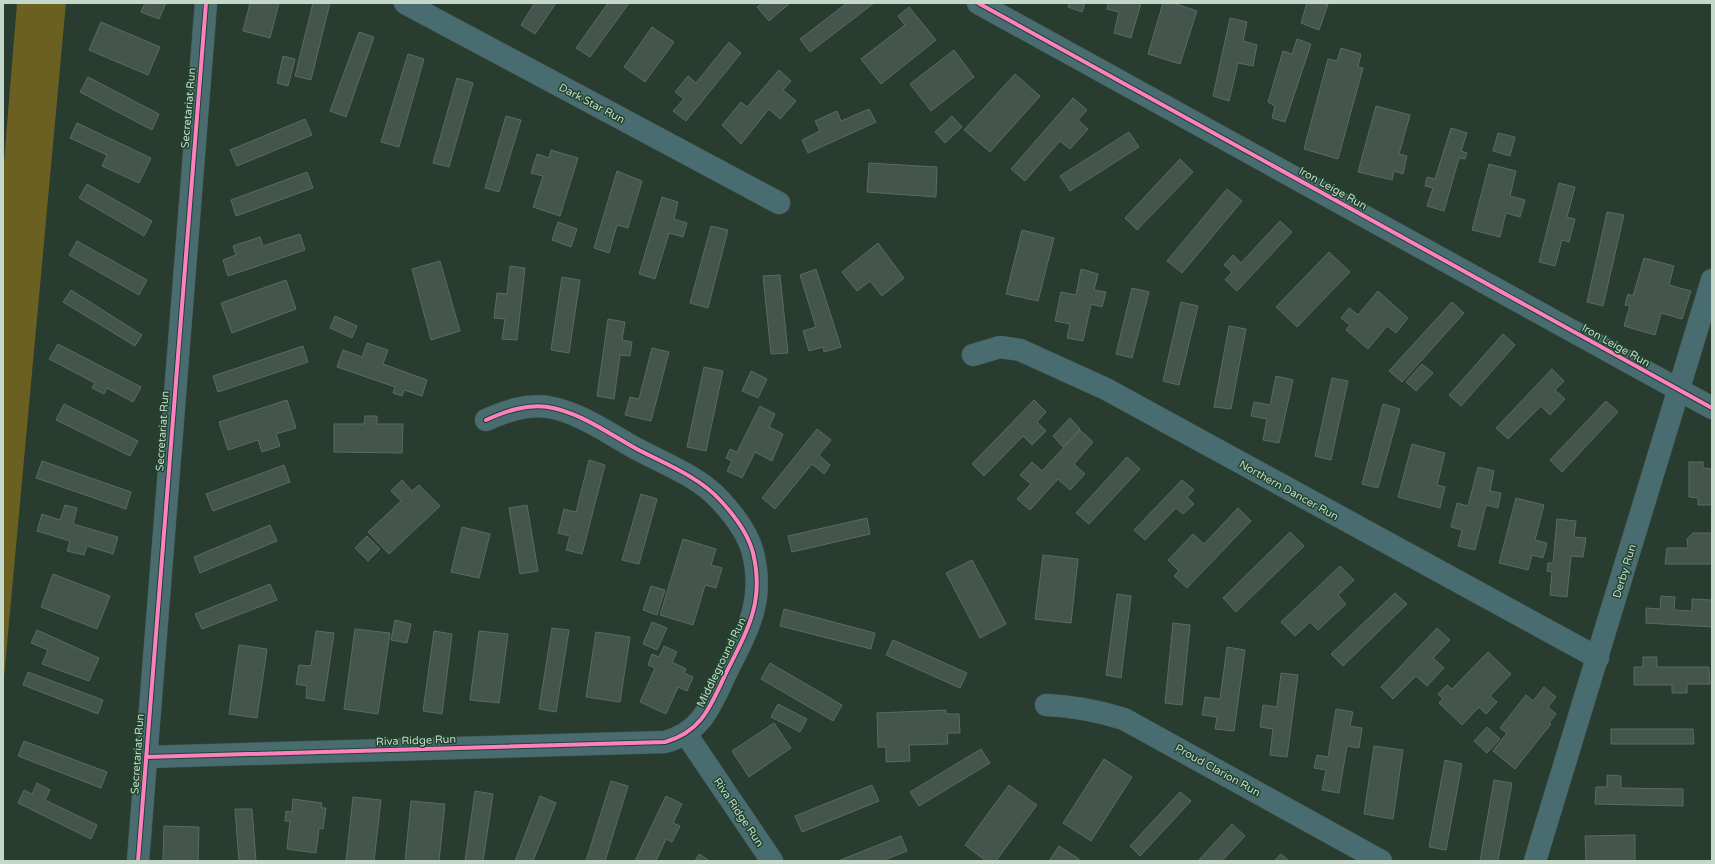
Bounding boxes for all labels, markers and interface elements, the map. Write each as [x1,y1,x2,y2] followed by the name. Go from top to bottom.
[179,67,198,149] street label: Secretariat Run
[557,81,627,126] street label: Dark Star Run
[1296,164,1369,213] street label: Iron Leige Run
[1579,321,1652,370] street label: Iron Leige Run
[153,390,172,472] street label: Secretariat Run
[1237,458,1341,523] street label: Northern Dancer Run
[1610,543,1639,600] street label: Derby Run
[694,615,749,709] street label: Middleground Run
[128,713,147,795] street label: Secretariat Run
[376,733,456,748] street label: Riva Ridge Run
[1173,742,1263,799] street label: Proud Clarion Run
[711,775,766,849] street label: Riva Ridge Run

